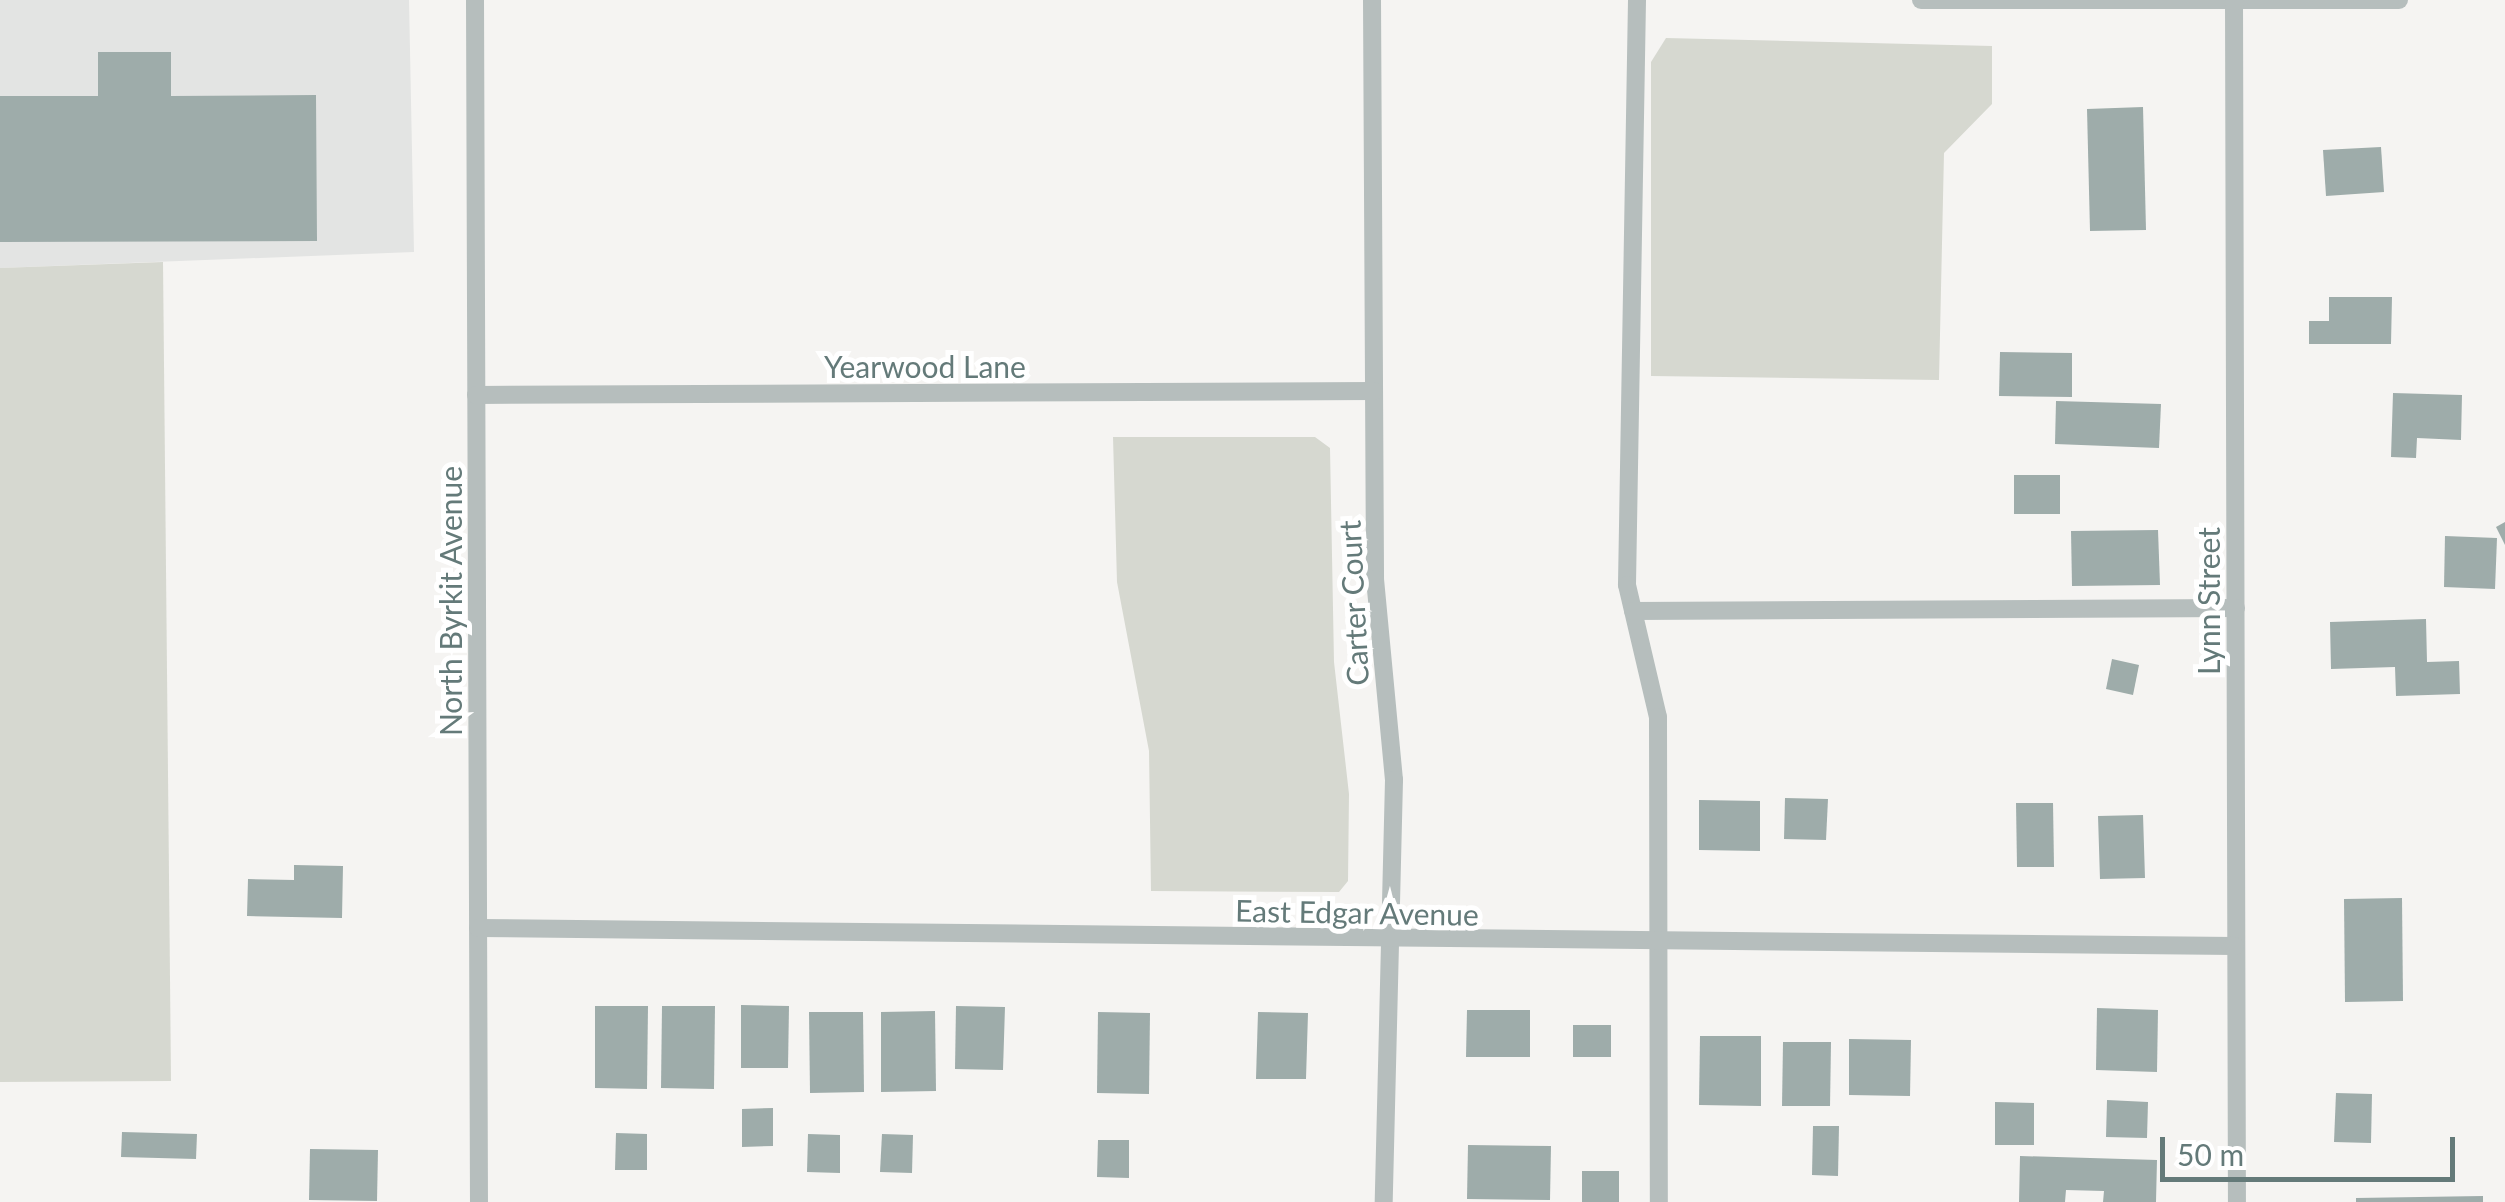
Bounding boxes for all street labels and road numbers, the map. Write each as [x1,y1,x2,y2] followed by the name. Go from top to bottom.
[824,348,1026,384] street label: Yearwood Lane
[432,465,468,737] street label: North Byrkit Avenue
[1331,519,1375,687] street label: Carter Court
[2190,527,2226,675] street label: Lynn Street
[1234,892,1480,932] street label: East Edgar Avenue

